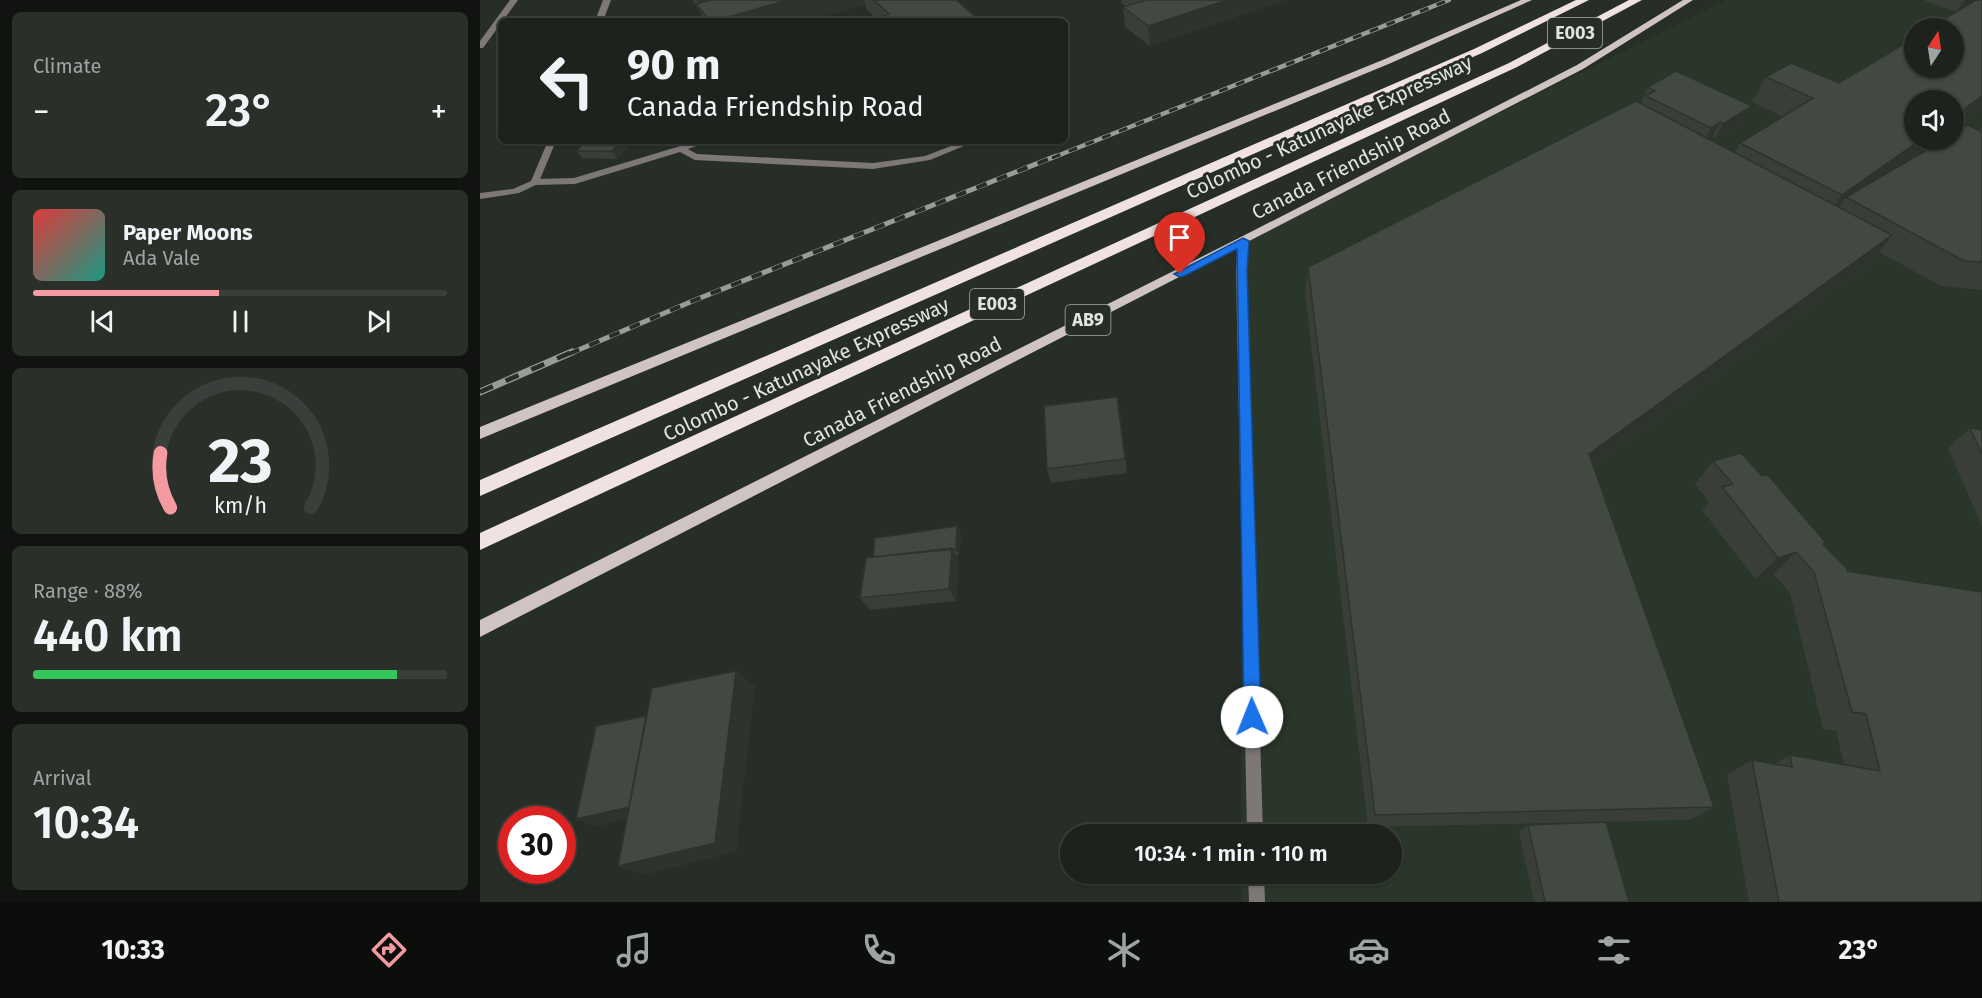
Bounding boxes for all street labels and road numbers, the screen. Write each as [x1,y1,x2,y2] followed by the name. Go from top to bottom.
[1548,18,1602,48] road number: E003
[1182,50,1476,204] street label: Colombo - Katunayake Expressway
[1248,103,1454,225] street label: Canada Friendship Road
[970,289,1024,319] road number: E003
[659,292,953,446] street label: Colombo - Katunayake Expressway
[1066,305,1110,335] road number: AB9
[799,331,1005,453] street label: Canada Friendship Road

